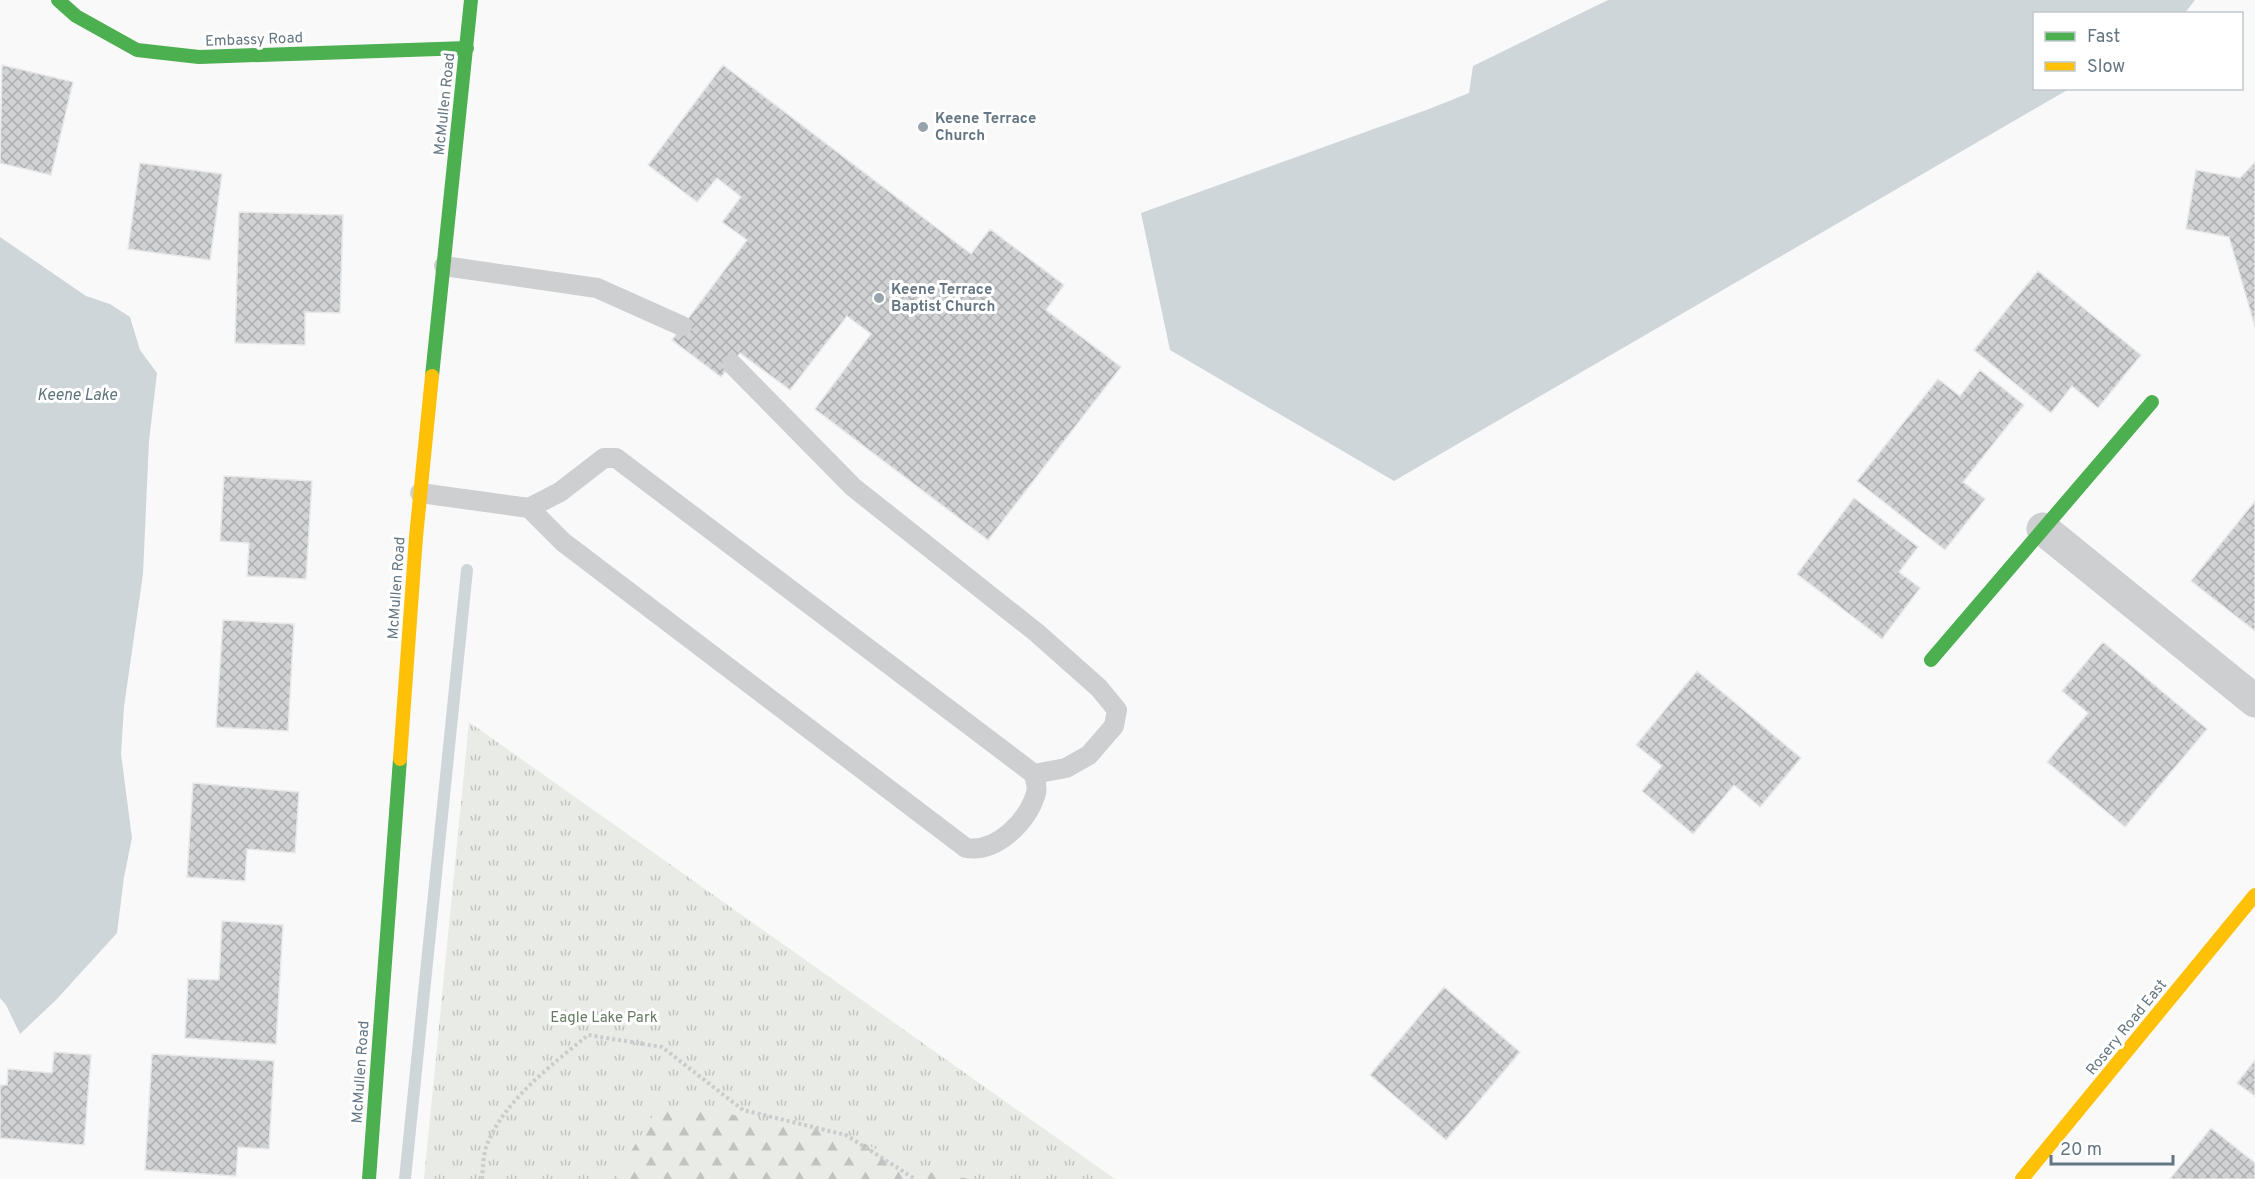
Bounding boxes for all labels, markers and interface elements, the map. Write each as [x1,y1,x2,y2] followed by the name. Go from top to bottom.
[2033,12,2243,90] legend
[2087,26,2120,49] text: Fast
[205,29,303,52] street label: Embassy Road
[431,52,460,156] street label: McMullen Road
[2087,56,2125,79] text: Slow
[935,110,1036,146] place label: Keene Terrace Church
[916,120,930,134] marker: Keene Terrace Church
[891,281,995,317] place label: Keene Terrace Baptist Church
[872,291,886,305] marker: Keene Terrace Baptist Church
[37,386,118,406] water label: Keene Lake
[384,536,411,640] street label: McMullen Road
[2083,976,2172,1080] street label: Rosery Road East
[550,1009,658,1028] park label: Eagle Lake Park
[348,1020,375,1124] street label: McMullen Road
[2051,1128,2172,1166] scale bar
[2060,1139,2102,1162] text: 20 m

